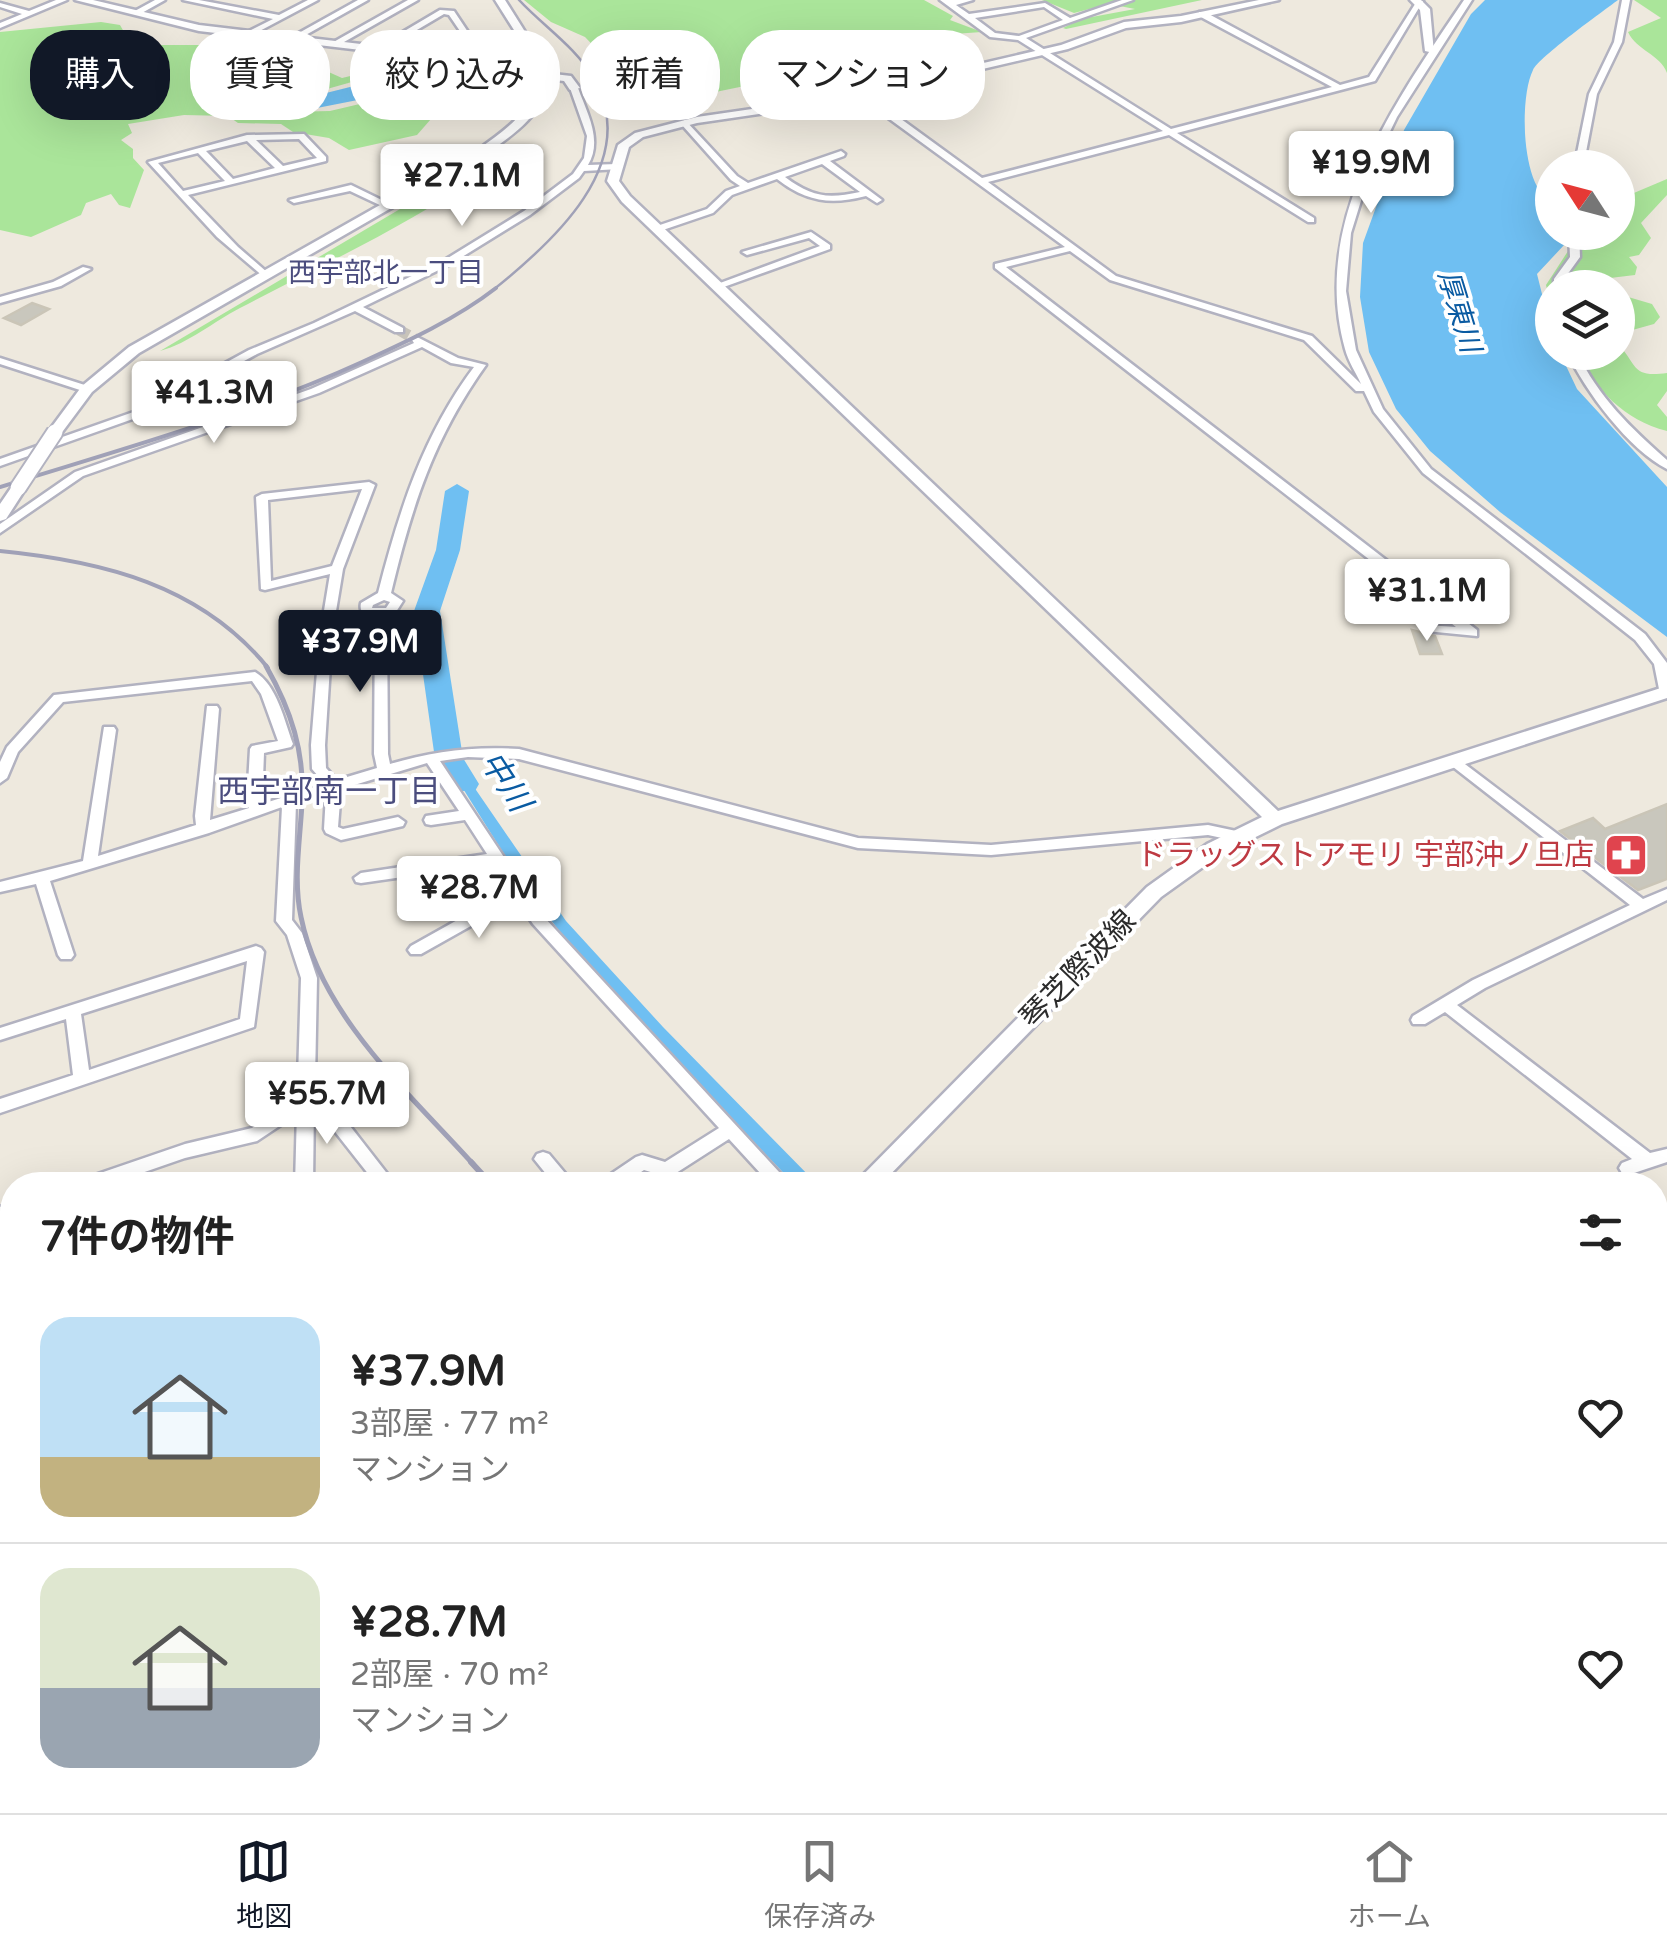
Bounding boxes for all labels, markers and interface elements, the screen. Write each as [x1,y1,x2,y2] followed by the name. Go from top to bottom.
[30,30,170,120] chip: 購入
[190,30,330,120] chip: 賃貸
[350,30,560,120] chip: 絞り込み
[580,30,720,120] chip: 新着
[740,30,985,120] chip: マンション
[1290,131,1452,216] pin: ¥19.9M
[381,144,543,229] pin: ¥27.1M
[1311,144,1431,182] text: ¥19.9M
[1535,150,1635,250] north arrow
[1535,150,1635,370] map controls
[403,157,521,195] text: ¥27.1M
[288,256,484,290] district label: 西宇部北一丁目
[1431,266,1488,359] water label: 厚東川
[1535,270,1635,370] button: layers
[133,361,295,446] pin: ¥41.3M
[154,374,274,412] text: ¥41.3M
[1346,559,1508,644] pin: ¥31.1M
[1367,572,1487,610] text: ¥31.1M
[279,610,441,695] pin: ¥37.9M
[301,623,419,661] text: ¥37.9M
[472,744,540,821] water label: 中川
[217,773,441,811] district label: 西宇部南一丁目
[1603,832,1649,878] pharmacy icon: ドラッグストアモリ 宇部沖ノ旦店
[1136,837,1594,874] place label: ドラッグストアモリ 宇部沖ノ旦店
[398,856,560,941] pin: ¥28.7M
[419,869,539,907] text: ¥28.7M
[1013,903,1144,1036] street label: 琴芝際波線
[246,1062,408,1147] pin: ¥55.7M
[267,1075,387,1113] text: ¥55.7M
[1573,1205,1628,1260] icon: filters
[40,1212,234,1263] text: 7件の物件
[350,1346,506,1397] text: ¥37.9M
[120,1357,240,1477] icon: home
[1573,1390,1628,1445] icon: heart
[350,1405,549,1443] text: 3部屋 · 77 m²
[350,1451,510,1489] text: マンション
[350,1597,508,1648] text: ¥28.7M
[120,1608,240,1728] icon: home
[1573,1641,1628,1696] icon: heart
[350,1656,549,1694] text: 2部屋 · 70 m²
[350,1702,510,1740] text: マンション
[236,1834,292,1934] tab: 地図
[764,1834,876,1934] tab: 保存済み
[1348,1834,1431,1934] tab: ホーム

